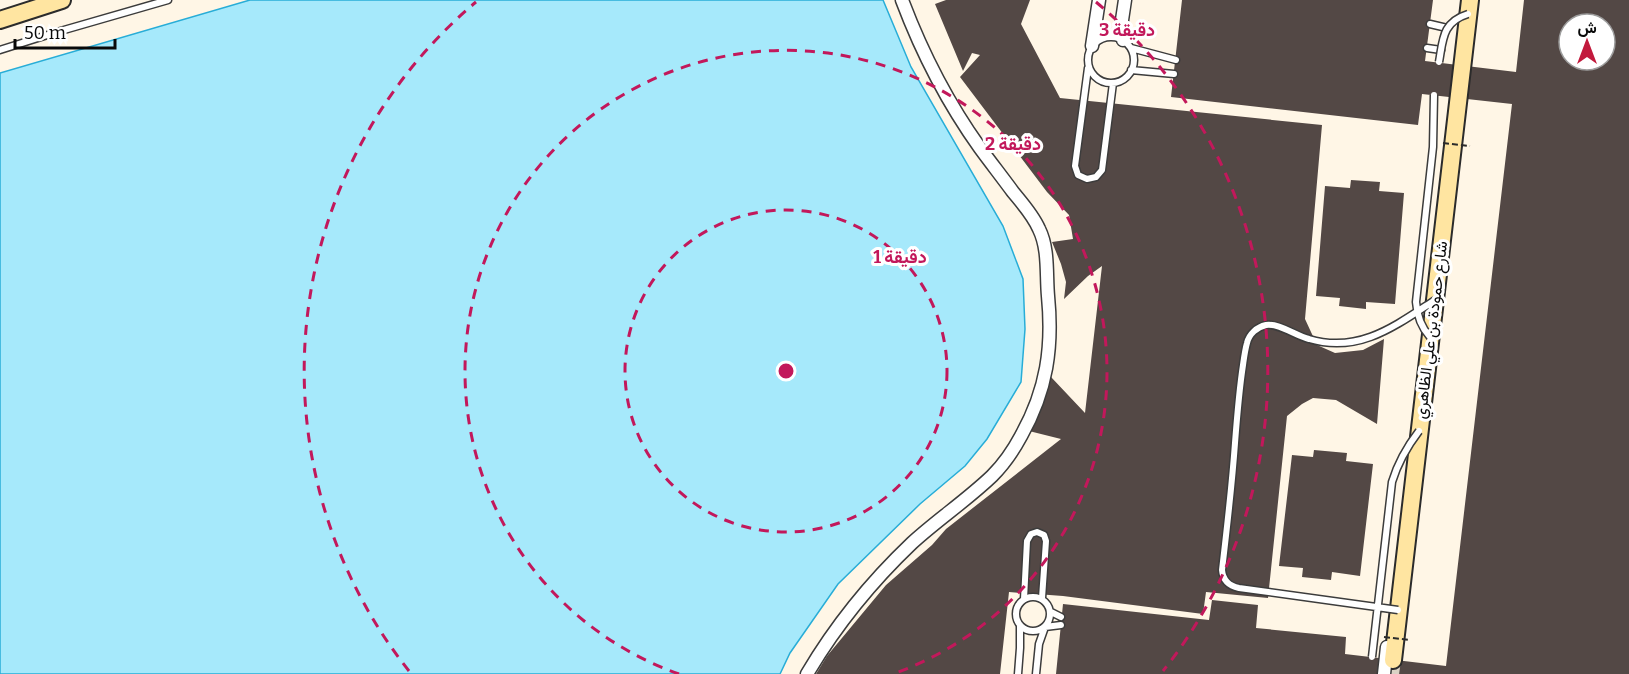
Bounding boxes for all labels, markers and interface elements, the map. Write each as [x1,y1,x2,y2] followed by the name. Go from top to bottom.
[15,12,116,50] scale bar
[1557,12,1617,72] north arrow
[1577,18,1597,37] text: ش
[1099,19,1155,41] text: 3 دقيقة
[24,22,66,44] text: 50 m
[985,133,1041,155] text: 2 دقيقة
[1411,240,1455,421] street label: شارع حمودة بن علي الظاهري
[873,246,927,268] text: 1 دقيقة
[776,361,796,381] centre of rings

